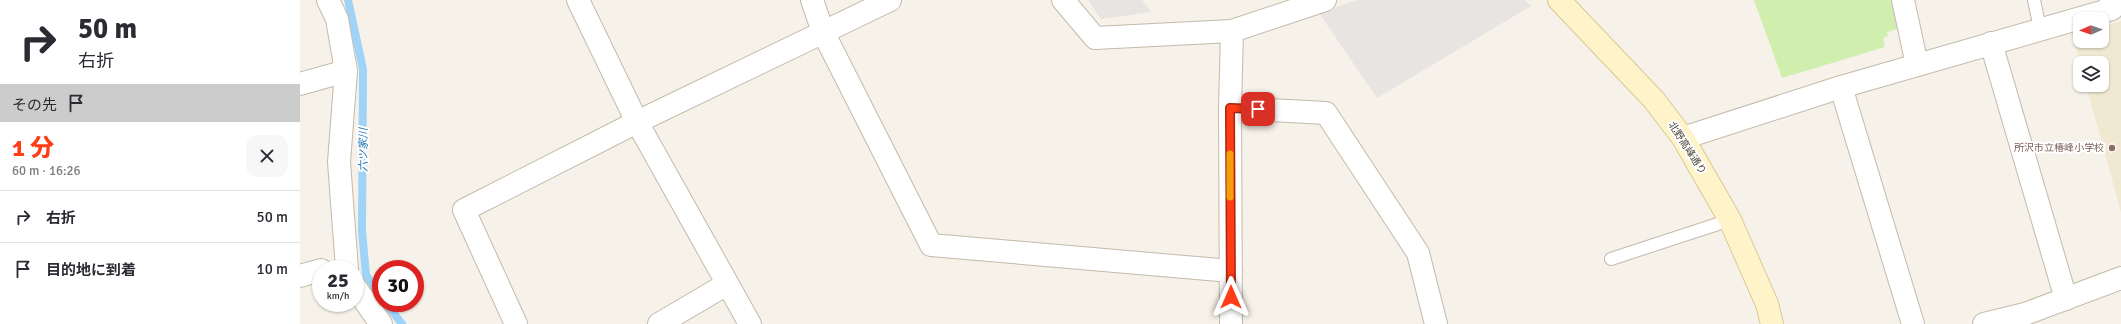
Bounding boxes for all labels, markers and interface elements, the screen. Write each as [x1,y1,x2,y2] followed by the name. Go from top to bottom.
[78,12,137,46] text: 50 m
[2073,12,2109,48] north arrow
[2073,12,2109,92] map controls
[12,16,64,68] icon: right
[78,50,114,72] text: 右折
[2073,56,2109,92] button: layers
[65,92,87,114] icon: arrive
[1241,92,1275,126] pin
[12,96,57,114] text: その先
[1247,98,1269,120] icon: arrive
[1666,120,1708,176] street label: 北野高峰通り
[357,127,370,172] water label: 六ツ家川
[12,133,54,163] text: 1 分
[246,135,288,177] button: close
[2014,142,2104,154] place label: 所沢市立椿峰小学校
[2107,143,2117,153] marker: 所沢市立椿峰小学校
[12,163,81,179] text: 60 m · 16:26
[12,206,34,228] icon: right
[257,208,288,226] text: 50 m
[46,209,76,227] text: 右折
[12,258,34,280] icon: arrive
[257,260,288,278] text: 10 m
[372,260,424,312] speed limit sign: 30
[46,261,136,279] text: 目的地に到着
[327,268,349,293] text: 25
[1210,276,1252,318] position arrow
[327,290,349,302] text: km/h

